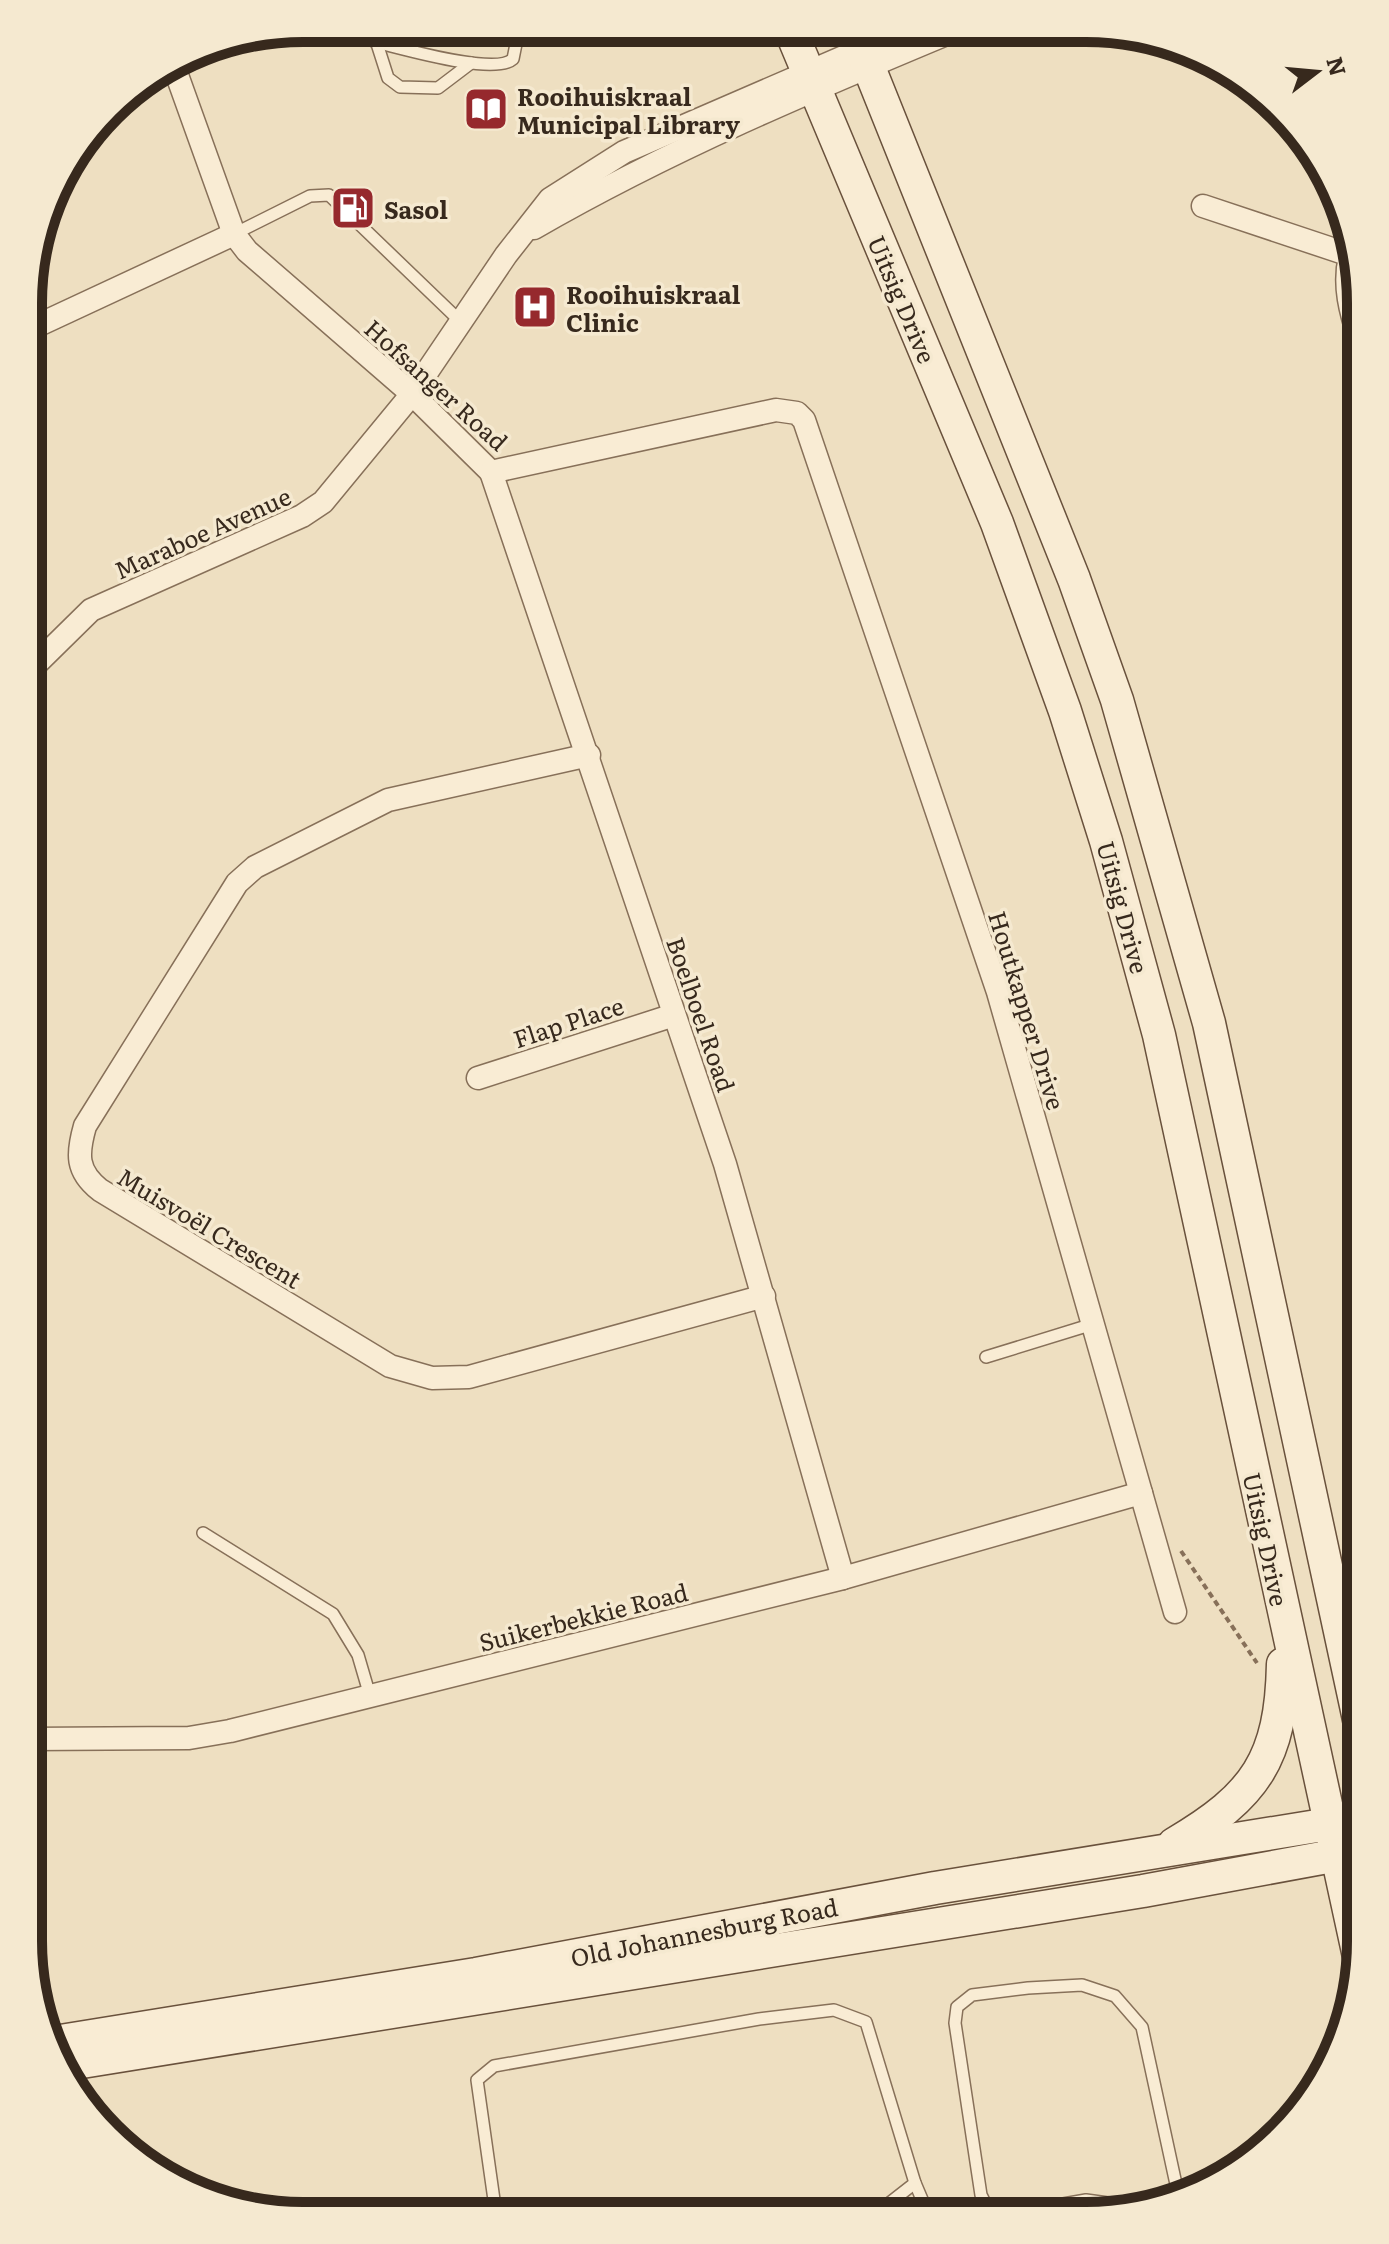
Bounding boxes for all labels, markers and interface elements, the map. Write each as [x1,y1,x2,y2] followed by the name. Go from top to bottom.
[1277,32,1357,112] north arrow
[1319,53,1356,79] text: N
[517,78,740,141] place label: Rooihuiskraal Municipal Library
[462,85,510,133] library icon: Rooihuiskraal Municipal Library
[329,184,377,232] fuel station icon: Sasol
[384,191,448,226] place label: Sasol
[860,230,946,368] street label: Uitsig Drive
[566,276,741,339] place label: Rooihuiskraal Clinic
[511,283,559,331] hospital icon: Rooihuiskraal Clinic
[358,310,517,458] street label: Hofsanger Road
[108,477,296,587] street label: Maraboe Avenue
[1090,837,1158,977] street label: Uitsig Drive
[981,906,1075,1114] street label: Houtkapper Drive
[659,932,745,1096] street label: Boelboel Road
[508,987,628,1055] street label: Flap Place
[111,1158,309,1296] street label: Muisvoël Crescent
[1236,1469,1298,1609] street label: Uitsig Drive
[475,1573,691,1659] street label: Suikerbekkie Road
[568,1888,841,1974] street label: Old Johannesburg Road

